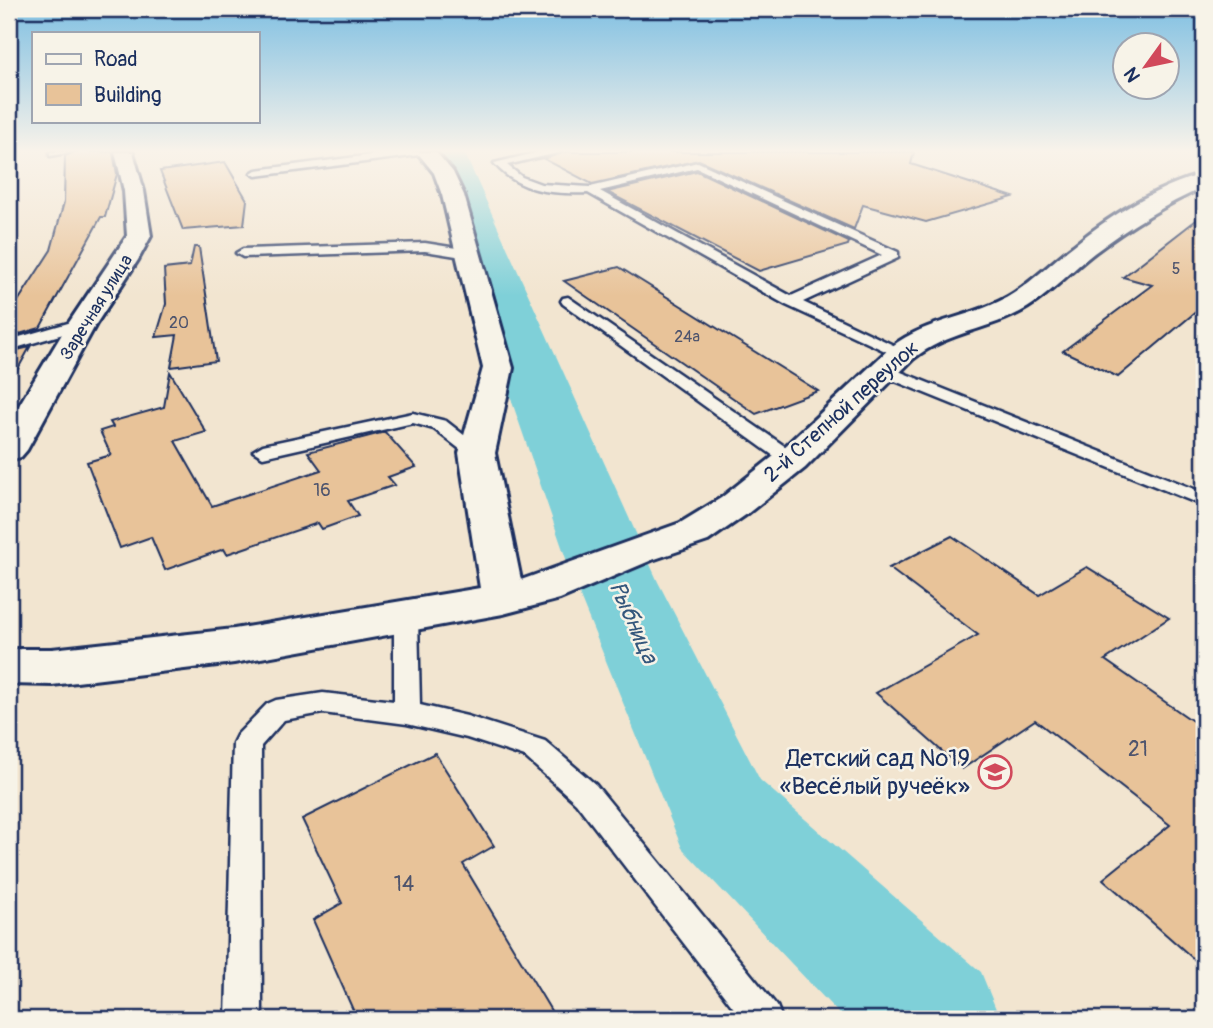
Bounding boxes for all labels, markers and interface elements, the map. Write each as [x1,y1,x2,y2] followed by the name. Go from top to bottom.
[32,32,259,122] legend
[1112,32,1182,102] north arrow
[94,46,138,73] text: Road
[1119,63,1146,87] text: N
[94,82,161,109] text: Building
[55,250,138,364] street label: Заречная улица
[1172,259,1180,279] house number: 5
[169,313,189,333] house number: 20
[674,327,700,347] house number: 24а
[758,334,925,488] street label: 2-й Степной переулок
[313,479,331,502] house number: 16
[603,577,665,669] water label: Рыбница
[1128,736,1148,763] house number: 21
[780,744,970,801] place label: Детский сад №19 «Весёлый ручеёк»
[976,753,1014,791] school or university icon: Детский сад №19 «Весёлый ручеёк»
[394,871,414,898] house number: 14

